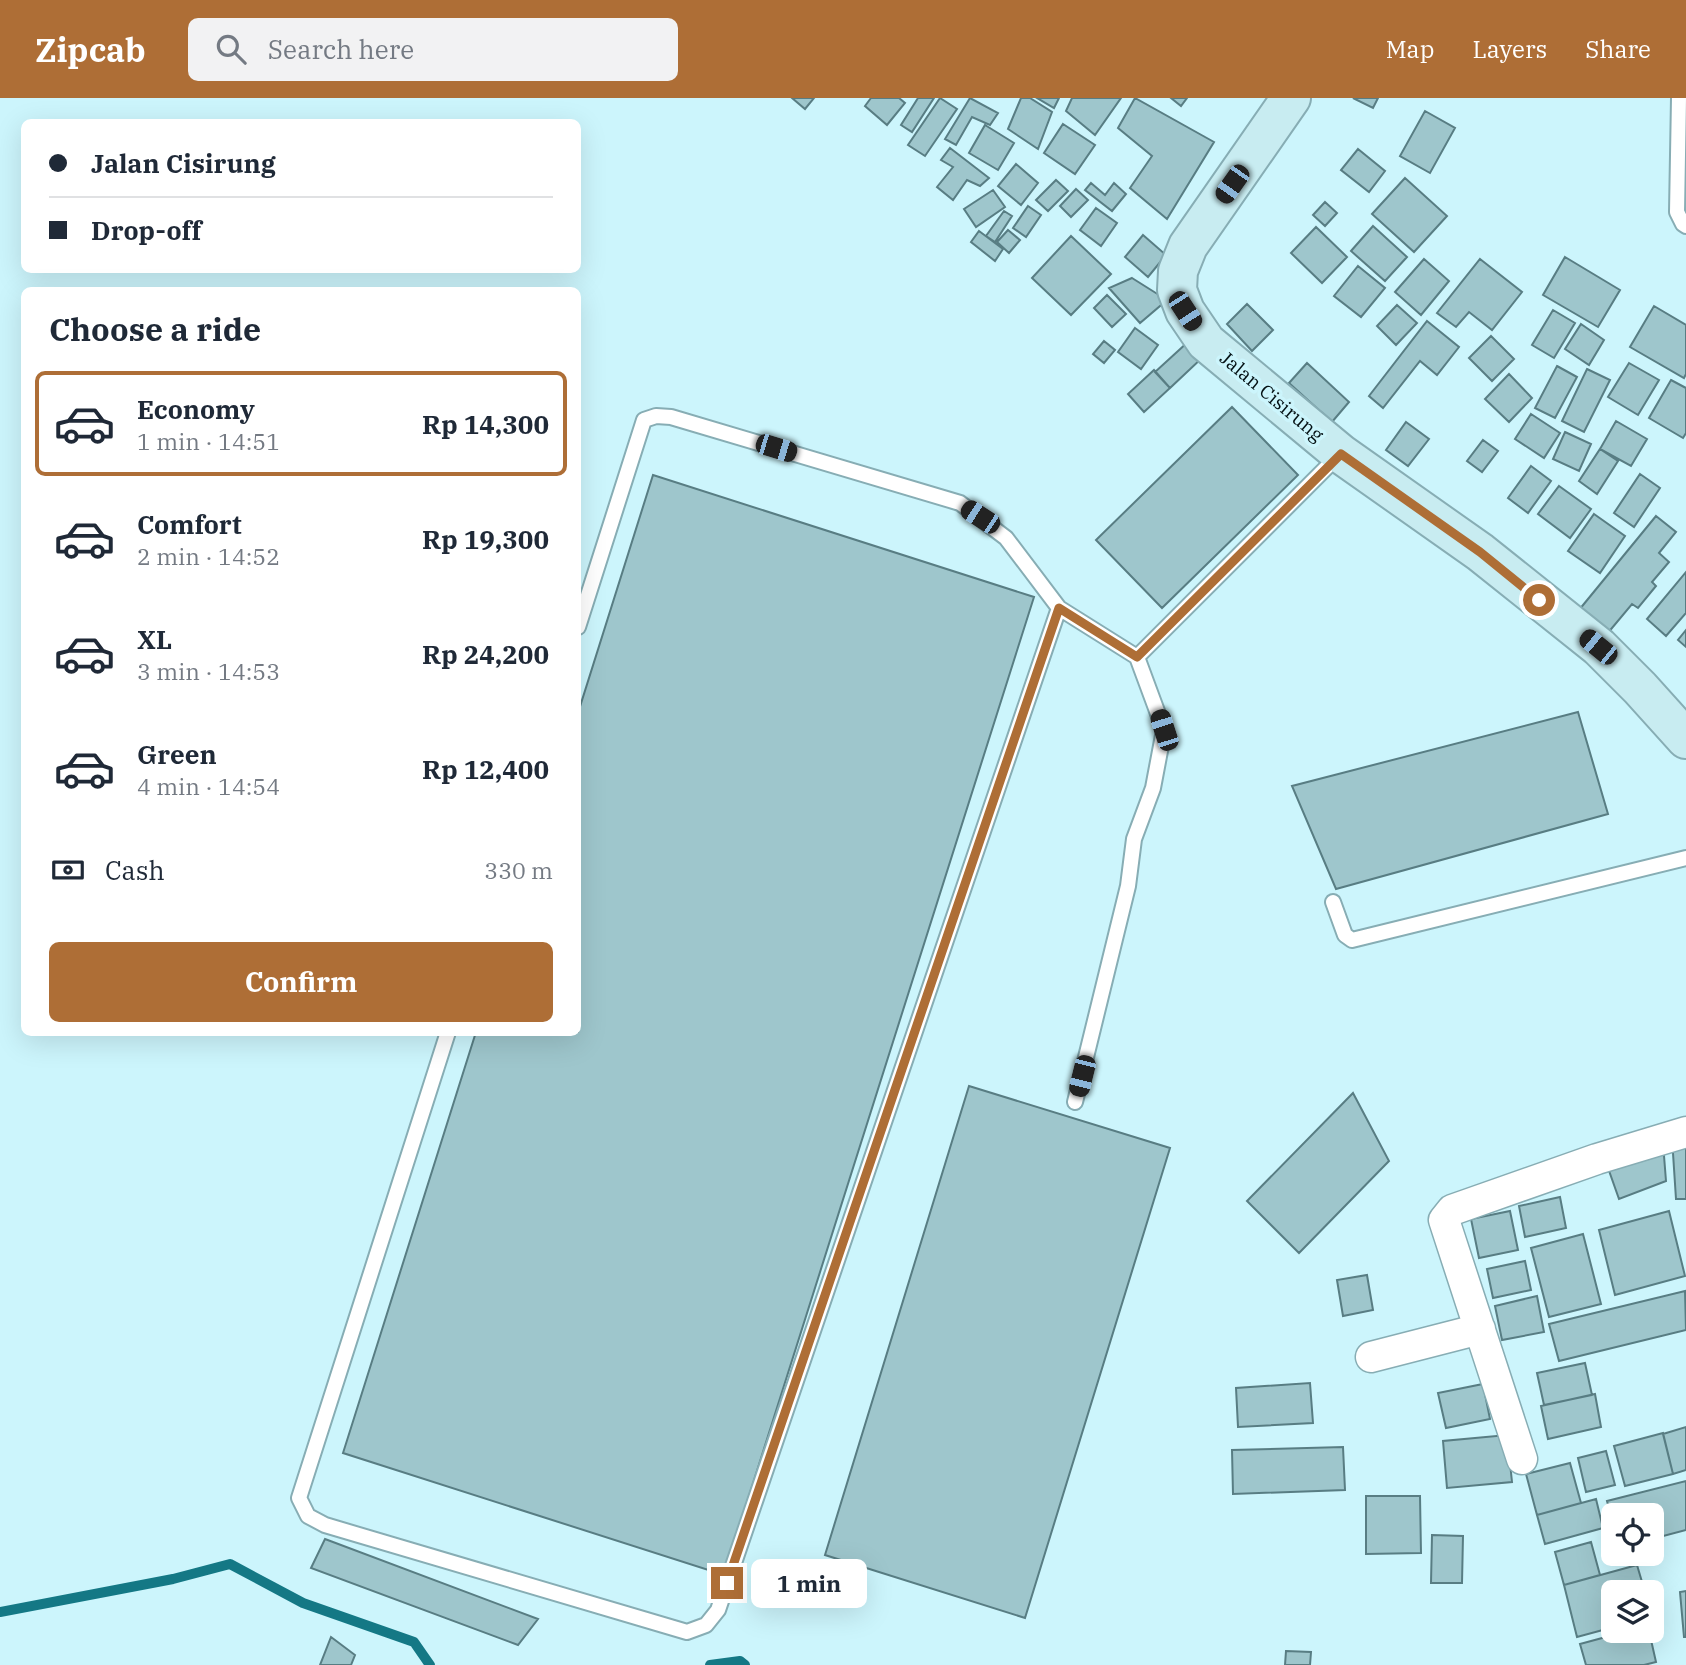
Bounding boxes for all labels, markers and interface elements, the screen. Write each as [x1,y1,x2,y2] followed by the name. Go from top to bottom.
[188,18,678,81] search box
[35,28,146,71] text: Zipcab
[212,30,250,68] icon: search
[268,32,414,66] text: Search here
[1386,33,1434,65] text: Map
[1472,33,1547,65] text: Layers
[1585,33,1651,65] text: Share
[91,146,276,180] text: Jalan Cisirung
[1212,161,1253,207] car
[91,213,202,247] text: Drop-off
[1165,288,1206,334] car
[49,308,261,350] text: Choose a ride
[1215,346,1329,447] street label: Jalan Cisirung
[53,392,116,455] icon: car
[137,392,255,426] text: Economy
[422,407,549,441] text: Rp 14,300
[137,426,280,456] text: 1 min · 14:51
[753,432,800,464] car
[957,497,1004,537] car
[53,507,116,570] icon: car
[137,507,242,541] text: Comfort
[422,522,549,556] text: Rp 19,300
[137,541,280,571] text: 2 min · 14:52
[1523,584,1555,616] route start
[53,622,116,685] icon: car
[137,622,172,656] text: XL
[1576,626,1621,668] car
[422,637,549,671] text: Rp 24,200
[137,656,280,686] text: 3 min · 14:53
[1148,707,1181,753] car
[53,737,116,800] icon: car
[137,737,217,771] text: Green
[422,752,549,786] text: Rp 12,400
[137,771,280,801] text: 4 min · 14:54
[49,851,87,889] icon: cash
[105,853,165,887] text: Cash
[484,855,553,885] text: 330 m
[49,942,553,1022] button: Confirm
[1067,1053,1098,1099] car
[1601,1503,1664,1643] map controls
[1601,1503,1664,1566] button: locate
[752,1558,867,1608] callout: 1 min
[711,1567,743,1599] route end
[777,1568,841,1598] text: 1 min
[1601,1580,1664,1643] button: layers

